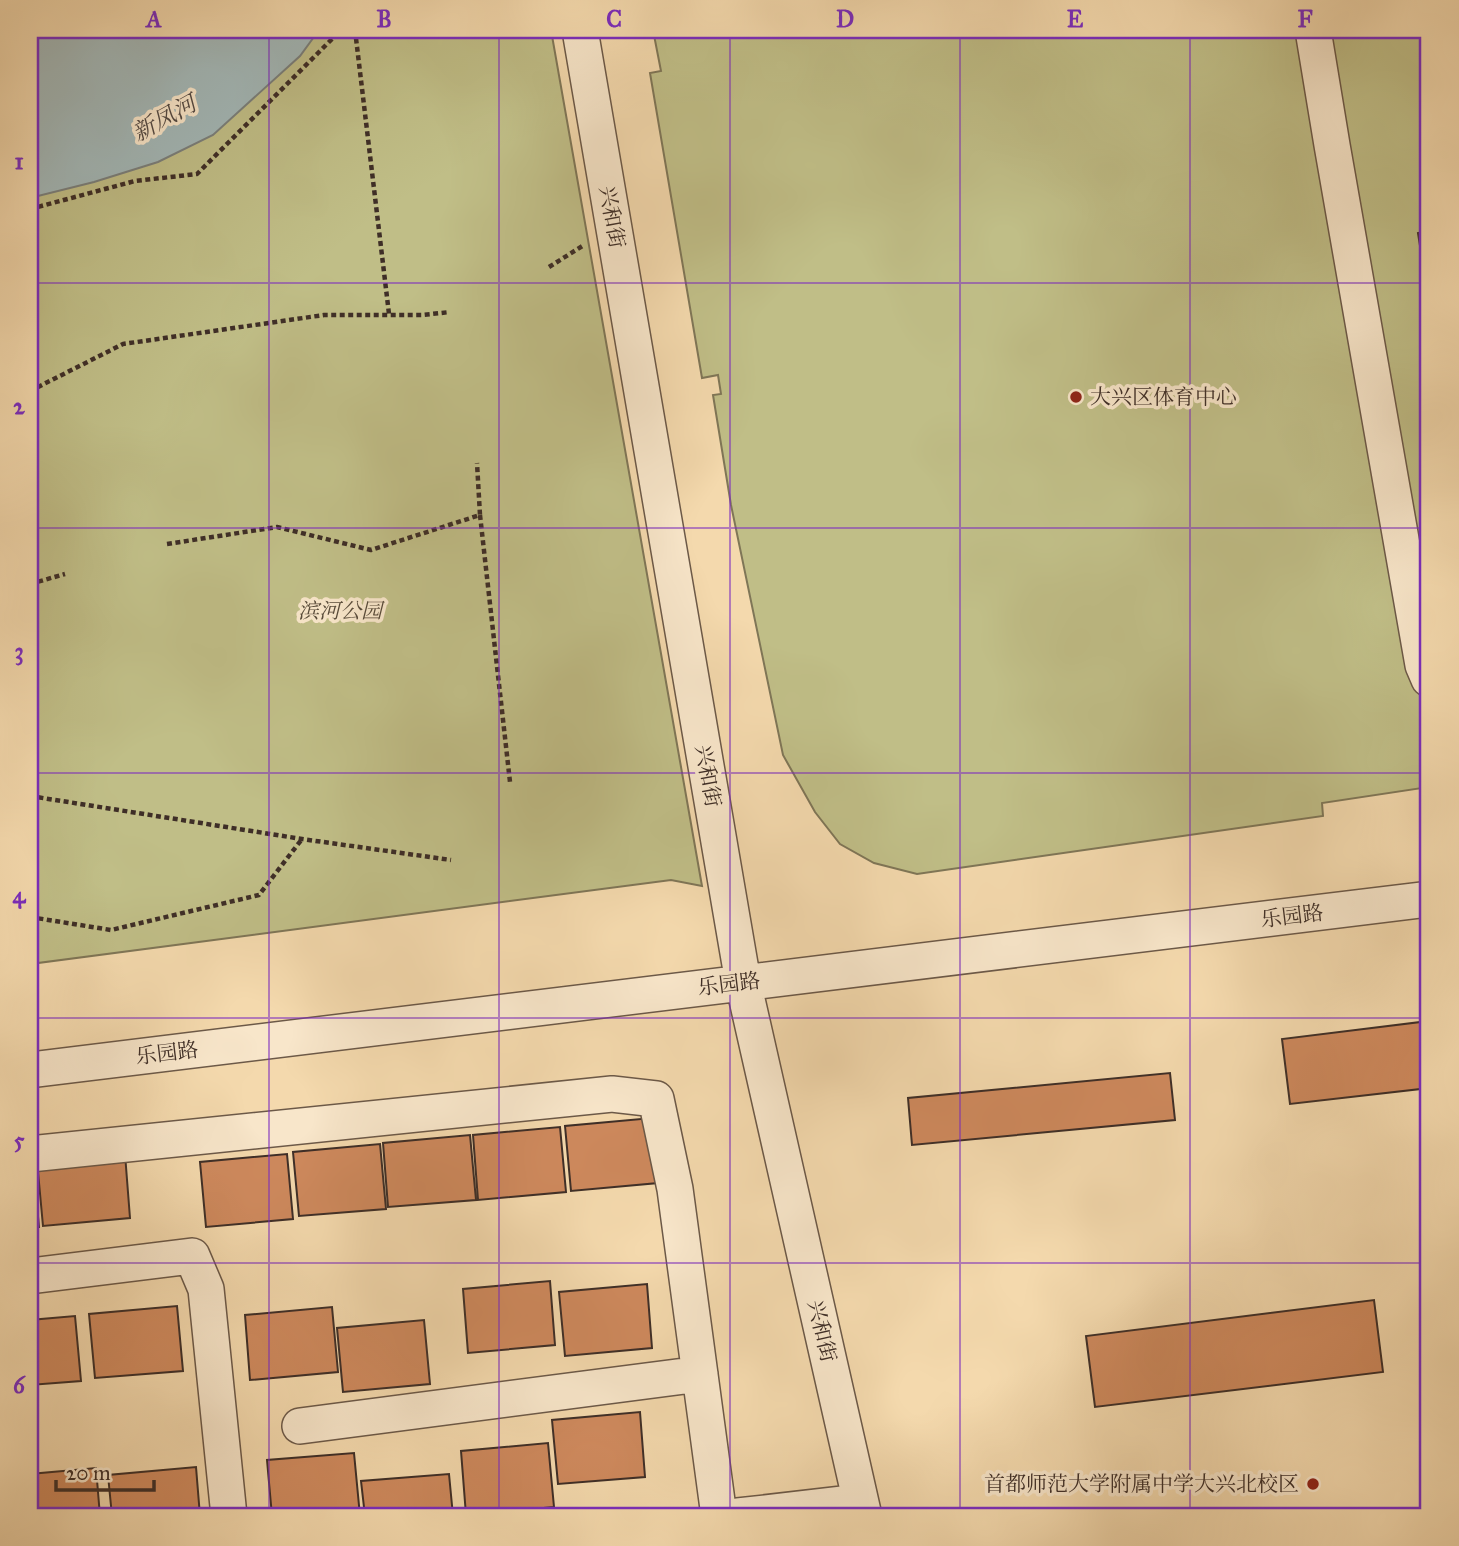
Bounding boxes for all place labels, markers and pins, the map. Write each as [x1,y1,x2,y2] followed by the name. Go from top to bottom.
[1090,384,1237,410] place label: 大兴区体育中心
[1068,389,1084,405] marker: 大兴区体育中心
[984,1471,1299,1497] place label: 首都师范大学附属中学大兴北校区
[1305,1476,1321,1492] marker: 首都师范大学附属中学大兴北校区

